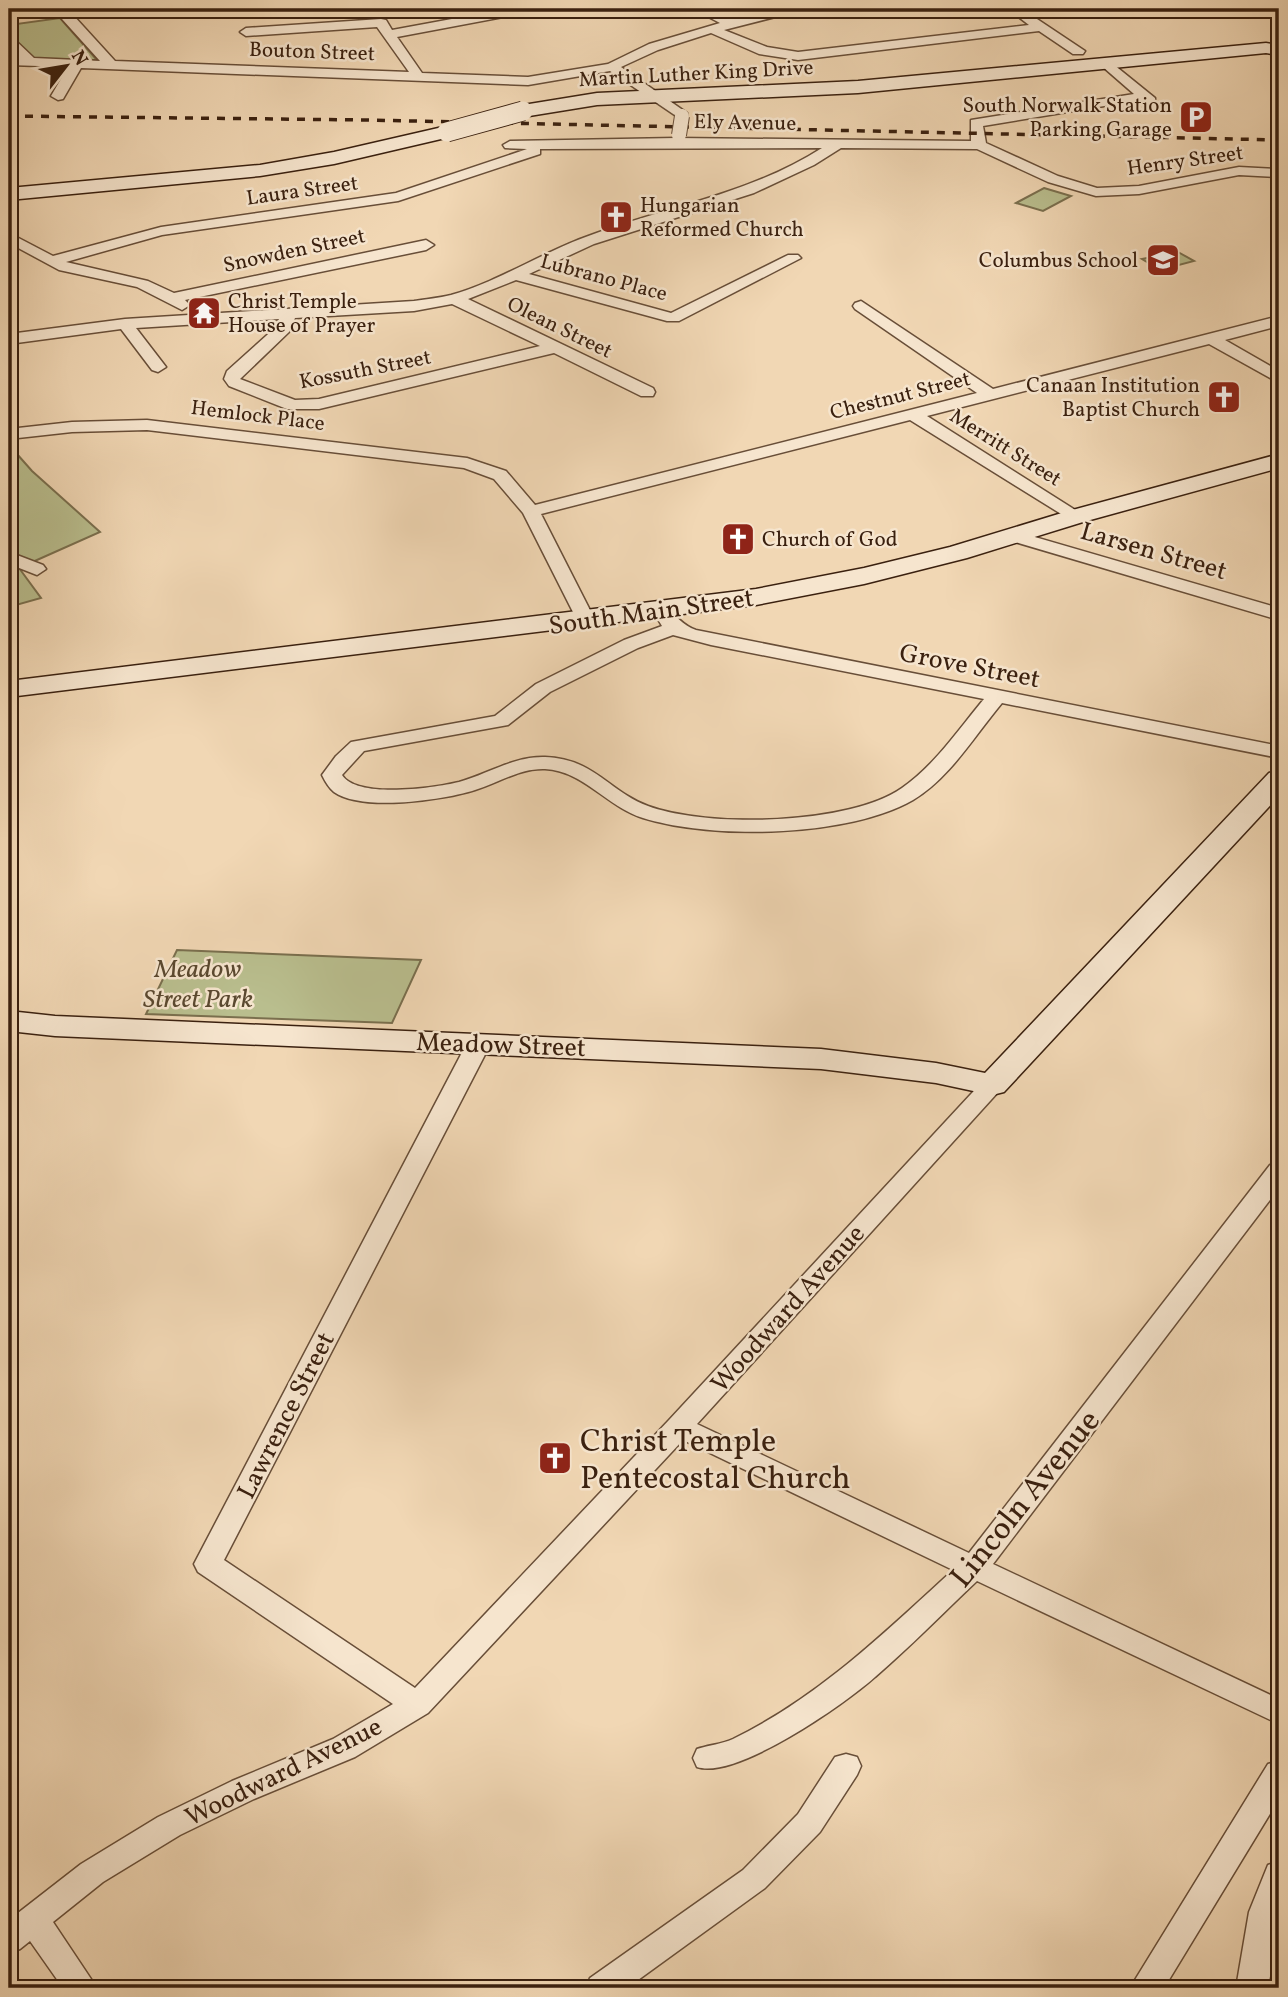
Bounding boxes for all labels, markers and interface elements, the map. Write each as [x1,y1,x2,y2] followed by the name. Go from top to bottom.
[32,32,102,102] north arrow
[248,36,376,69] street label: Bouton Street
[64,46,94,71] text: N
[578,54,814,95] street label: Martin Luther King Drive
[963,92,1172,145] place label: South Norwalk Station Parking Garage
[1177,98,1215,136] parking icon: South Norwalk Station Parking Garage
[693,108,797,139] street label: Ely Avenue
[1125,139,1245,184] street label: Henry Street
[244,169,360,214] street label: Laura Street
[640,192,804,245] place label: Hungarian Reformed Church
[597,198,635,236] church icon: Hungarian Reformed Church
[221,222,368,281] street label: Snowden Street
[1144,241,1182,279] school or university icon: Columbus School
[979,247,1138,276] place label: Columbus School
[537,248,670,309] street label: Lubrano Place
[228,288,376,341] place label: Christ Temple House of Prayer
[502,290,617,366] street label: Olean Street
[185,294,223,332] temple icon: Christ Temple House of Prayer
[297,343,434,397] street label: Kossuth Street
[827,365,974,428] street label: Chestnut Street
[1026,372,1200,425] place label: Canaan Institution Baptist Church
[1205,378,1243,416] church icon: Canaan Institution Baptist Church
[189,394,326,439] street label: Hemlock Place
[944,402,1067,494] street label: Merritt Street
[1076,514,1231,590] street label: Larsen Street
[719,520,757,558] church icon: Church of God
[762,526,897,555] place label: Church of God
[547,581,756,645] street label: South Main Street
[896,636,1043,698] street label: Grove Street
[143,952,253,1018] park label: Meadow Street Park
[415,1025,586,1067] street label: Meadow Street
[703,1217,874,1401] street label: Woodward Avenue
[229,1326,344,1506] street label: Lawrence Street
[941,1402,1112,1598] street label: Lincoln Avenue
[580,1421,850,1502] place label: Christ Temple Pentecostal Church
[536,1439,574,1477] church icon: Christ Temple Pentecostal Church
[179,1709,388,1836] street label: Woodward Avenue

